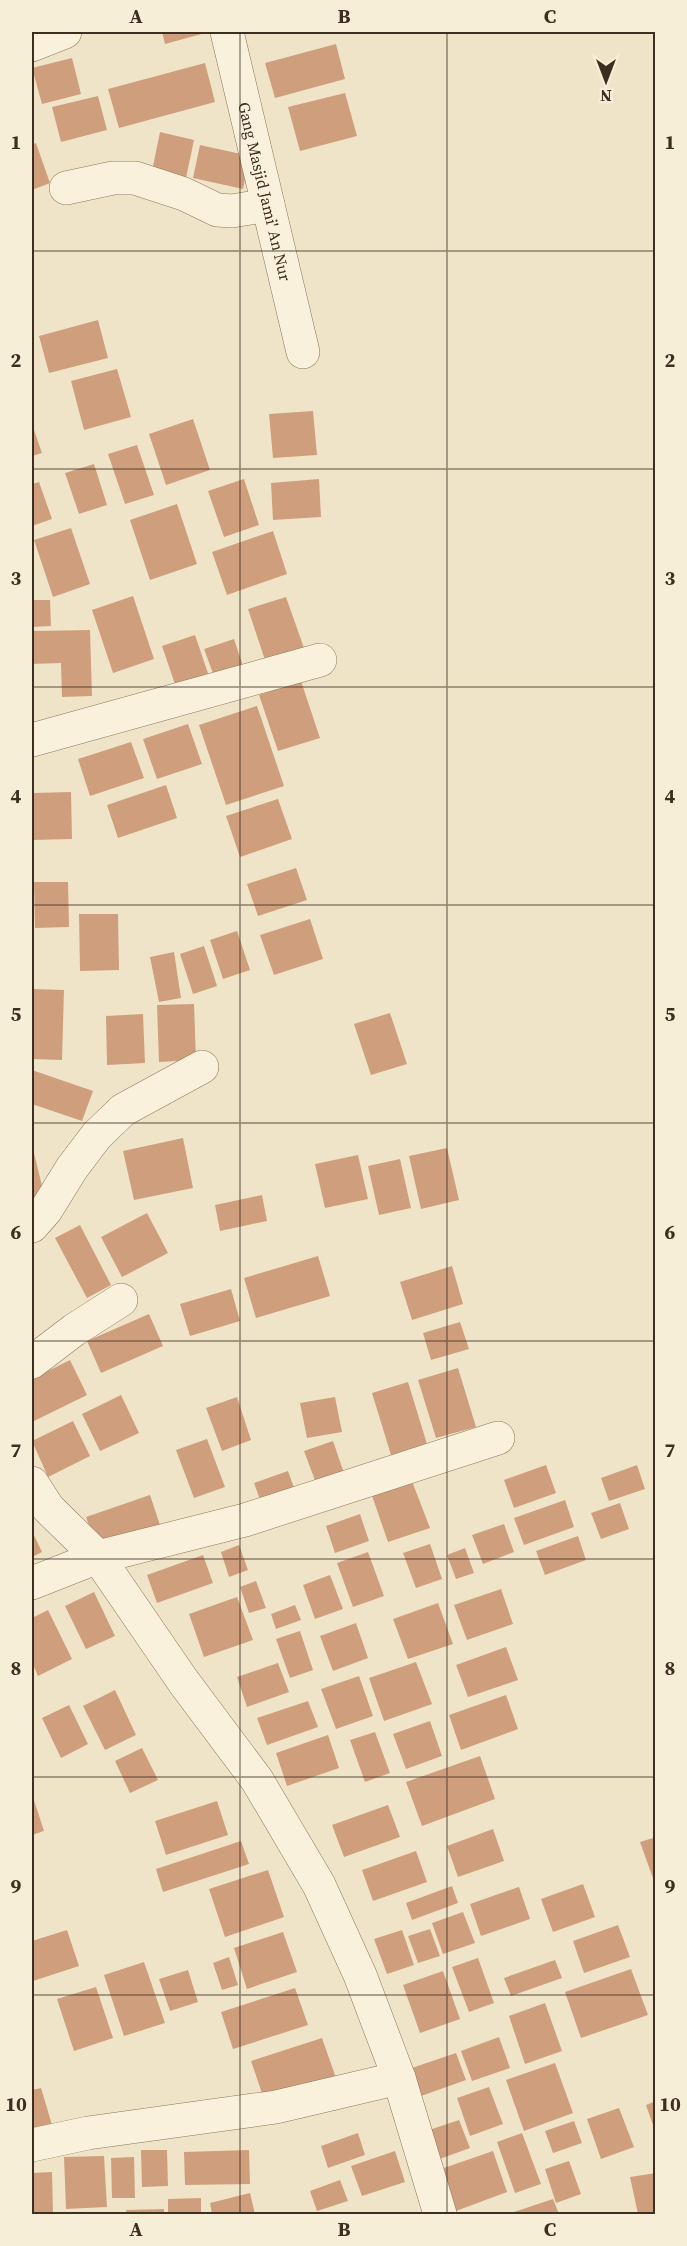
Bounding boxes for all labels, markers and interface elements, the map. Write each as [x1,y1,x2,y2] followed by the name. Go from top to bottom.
[129,2,143,30] text: A
[337,2,351,30] text: B
[544,2,556,30] text: C
[576,51,636,111] north arrow
[600,85,612,107] text: N
[233,100,297,283] street label: Gang Masjid Jami' An Nur
[11,128,21,156] text: 1
[665,128,675,156] text: 1
[11,346,22,374] text: 2
[665,346,676,374] text: 2
[11,564,22,592] text: 3
[665,564,676,592] text: 3
[11,782,22,810] text: 4
[665,782,676,810] text: 4
[11,1000,22,1028] text: 5
[665,1000,676,1028] text: 5
[11,1218,22,1246] text: 6
[665,1218,676,1246] text: 6
[11,1436,22,1464] text: 7
[665,1436,676,1464] text: 7
[11,1654,21,1682] text: 8
[665,1654,675,1682] text: 8
[11,1872,22,1900] text: 9
[665,1872,676,1900] text: 9
[5,2090,27,2118] text: 10
[659,2090,681,2118] text: 10
[129,2215,143,2243] text: A
[337,2215,351,2243] text: B
[544,2215,556,2243] text: C

